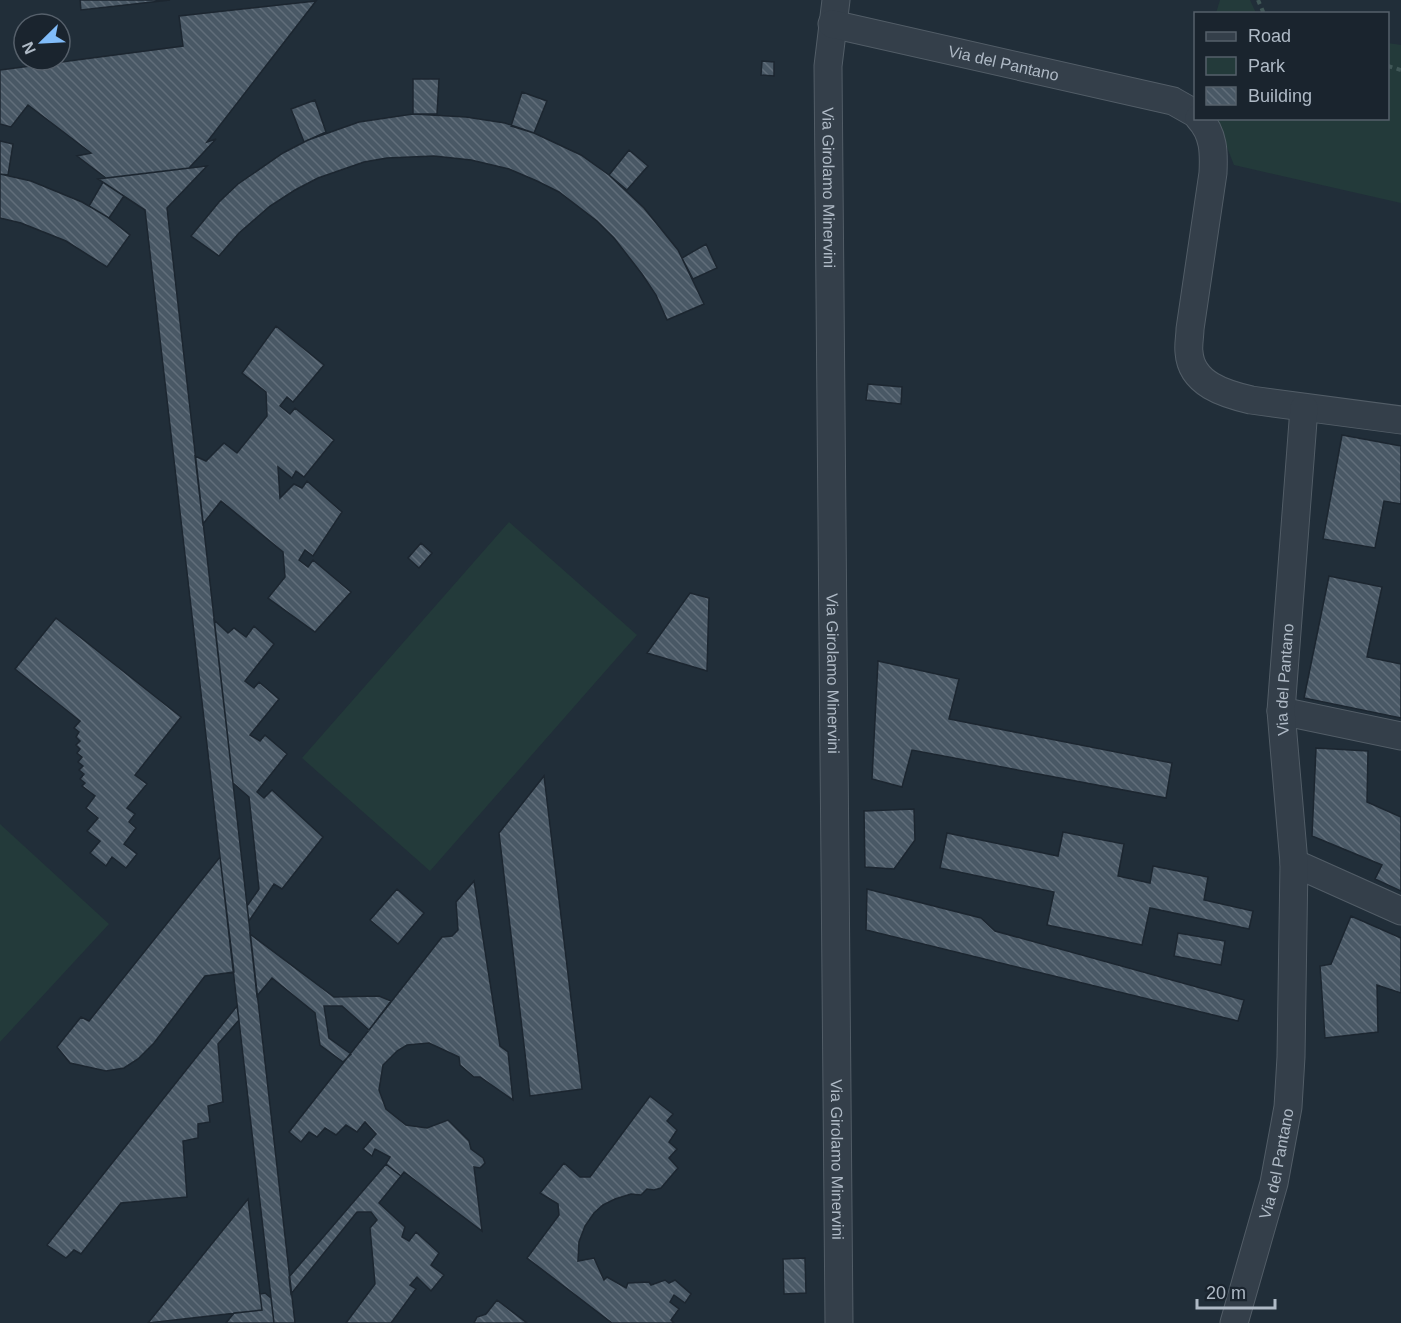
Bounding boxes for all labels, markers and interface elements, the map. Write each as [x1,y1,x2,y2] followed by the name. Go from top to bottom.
[12,12,72,72] north arrow
[1194,12,1389,120] legend
[1248,26,1291,46] text: Road
[19,39,39,57] text: N
[947,42,1061,84] street label: Via del Pantano
[1248,56,1286,76] text: Park
[1248,86,1312,106] text: Building
[820,107,838,268] street label: Via Girolamo Minervini
[824,593,843,754] street label: Via Girolamo Minervini
[1272,623,1296,737] street label: Via del Pantano
[828,1079,847,1240] street label: Via Girolamo Minervini
[1256,1107,1296,1221] street label: Via del Pantano
[1197,1272,1275,1310] scale bar
[1206,1283,1246,1303] text: 20 m

